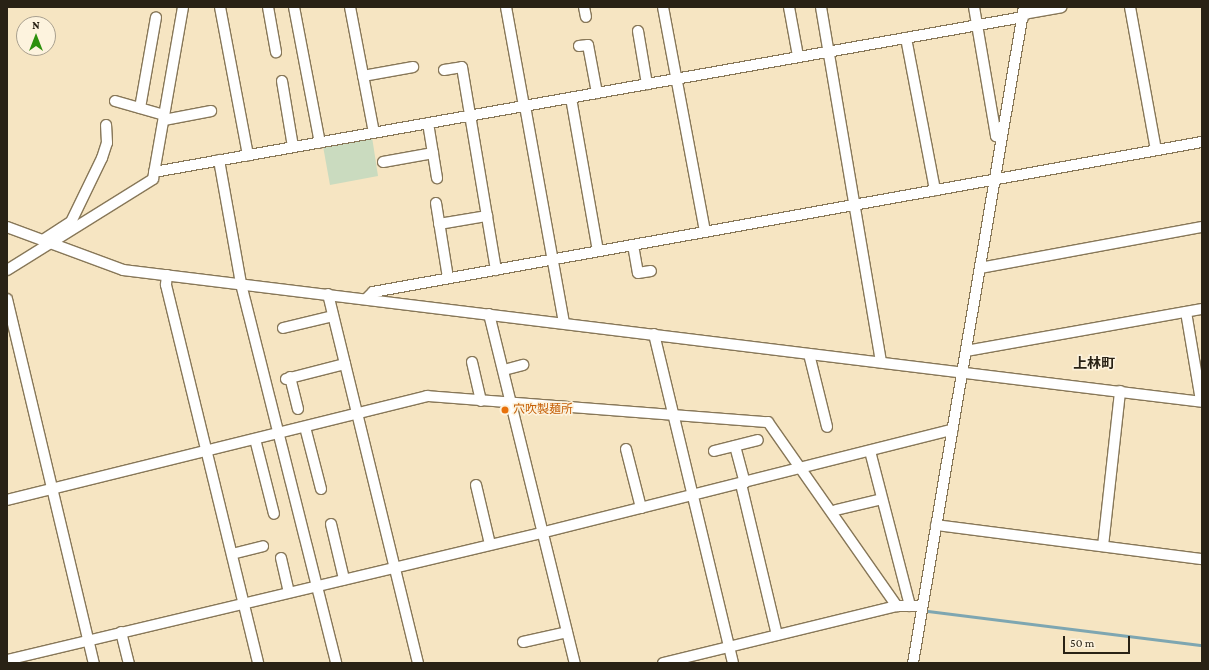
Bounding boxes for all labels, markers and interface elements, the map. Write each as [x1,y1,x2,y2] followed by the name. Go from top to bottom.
[16,16,56,56] north arrow
[32,19,40,31] text: N
[1073,355,1115,371] district label: 上林町
[513,403,573,417] place label: 穴吹製麺所
[500,405,510,415] marker: 穴吹製麺所
[1065,628,1132,654] scale bar
[1070,636,1094,650] text: 50 m

